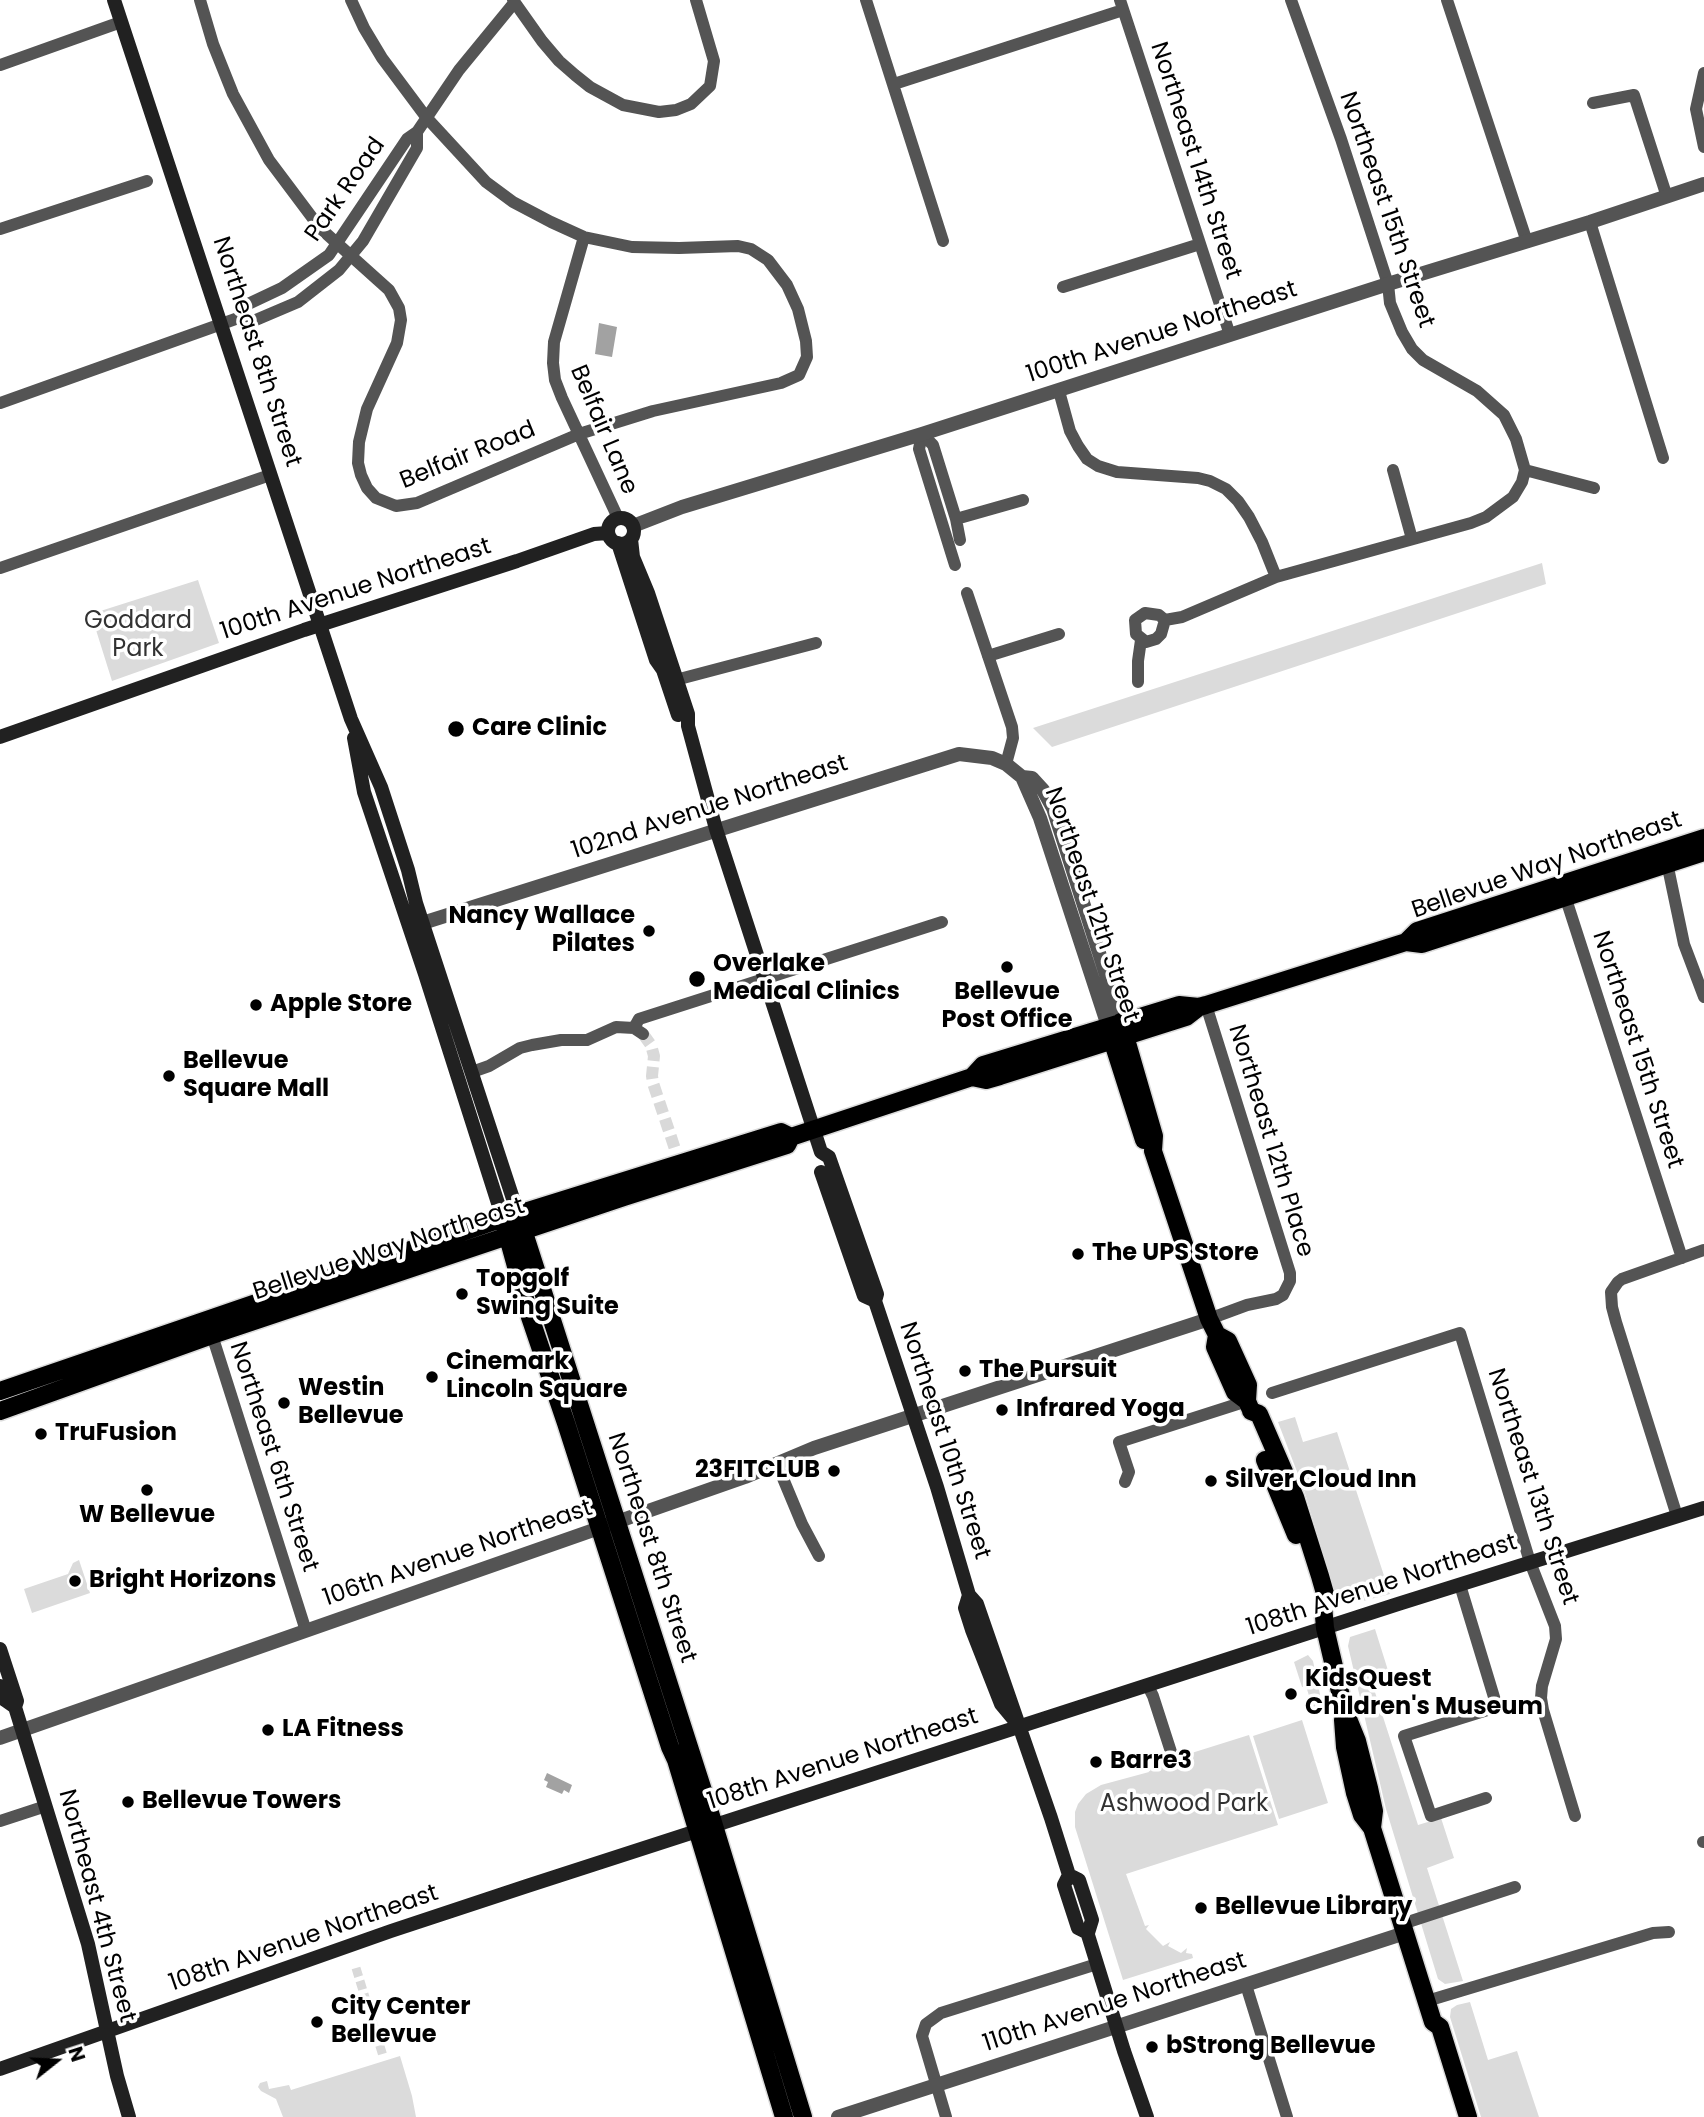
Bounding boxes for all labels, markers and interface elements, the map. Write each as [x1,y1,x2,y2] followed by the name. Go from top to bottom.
[1143,39,1247,283] street label: Northeast 14th Street
[1332,88,1440,332] street label: Northeast 15th Street
[300,132,392,248] street label: Park Road
[205,233,307,471] street label: Northeast 8th Street
[1023,276,1301,390] street label: 100th Avenue Northeast
[563,361,643,499] street label: Belfair Lane
[396,416,540,496] street label: Belfair Road
[217,533,495,647] street label: 100th Avenue Northeast
[84,608,192,664] park label: Goddard Park
[472,715,607,743] place label: Care Clinic
[446,719,466,739] marker: Care Clinic
[568,750,852,866] street label: 102nd Avenue Northeast
[1037,784,1145,1026] street label: Northeast 12th Street
[1408,806,1686,926] street label: Bellevue Way Northeast
[448,903,635,959] place label: Nancy Wallace Pilates
[641,923,657,939] marker: Nancy Wallace Pilates
[1585,928,1689,1172] street label: Northeast 15th Street
[713,951,900,1007] place label: Overlake Medical Clinics
[999,959,1015,975] marker: Bellevue Post Office
[687,969,707,989] marker: Overlake Medical Clinics
[941,979,1073,1035] place label: Bellevue Post Office
[270,991,412,1019] place label: Apple Store
[248,997,264,1013] marker: Apple Store
[1221,1021,1319,1261] street label: Northeast 12th Place
[183,1048,329,1104] place label: Bellevue Square Mall
[161,1068,177,1084] marker: Bellevue Square Mall
[250,1192,528,1308] street label: Bellevue Way Northeast
[1092,1240,1259,1268] place label: The UPS Store
[1070,1246,1086,1262] marker: The UPS Store
[476,1266,619,1322] place label: Topgolf Swing Suite
[454,1286,470,1302] marker: Topgolf Swing Suite
[892,1319,996,1563] street label: Northeast 10th Street
[222,1338,324,1576] street label: Northeast 6th Street
[446,1349,627,1405] place label: Cinemark Lincoln Square
[979,1357,1117,1385] place label: The Pursuit
[957,1363,973,1379] marker: The Pursuit
[1480,1365,1584,1609] street label: Northeast 13th Street
[424,1369,440,1385] marker: Cinemark Lincoln Square
[298,1375,404,1431] place label: Westin Bellevue
[276,1395,292,1411] marker: Westin Bellevue
[1016,1396,1185,1424] place label: Infrared Yoga
[994,1402,1010,1418] marker: Infrared Yoga
[55,1420,177,1448] place label: TruFusion
[33,1426,49,1442] marker: TruFusion
[600,1429,702,1667] street label: Northeast 8th Street
[695,1457,820,1485] place label: 23FITCLUB
[826,1463,842,1479] marker: 23FITCLUB
[1225,1467,1417,1495] place label: Silver Cloud Inn
[1203,1473,1219,1489] marker: Silver Cloud Inn
[139,1482,155,1498] marker: W Bellevue
[320,1494,596,1614] street label: 106th Avenue Northeast
[79,1502,215,1530] place label: W Bellevue
[1243,1529,1521,1643] street label: 108th Avenue Northeast
[89,1567,276,1595] place label: Bright Horizons
[67,1573,83,1589] marker: Bright Horizons
[1305,1666,1543,1722] place label: KidsQuest Children's Museum
[1283,1686,1299,1702] marker: KidsQuest Children's Museum
[704,1703,982,1817] street label: 108th Avenue Northeast
[282,1716,404,1744] place label: LA Fitness
[260,1722,276,1738] marker: LA Fitness
[1110,1748,1192,1776] place label: Barre3
[1088,1754,1104,1770] marker: Barre3
[51,1786,141,2026] street label: Northeast 4th Street
[142,1788,341,1816] place label: Bellevue Towers
[1100,1791,1268,1819] park label: Ashwood Park
[120,1794,136,1810] marker: Bellevue Towers
[166,1879,442,1999] street label: 108th Avenue Northeast
[1215,1894,1412,1922] place label: Bellevue Library
[1193,1900,1209,1916] marker: Bellevue Library
[980,1947,1250,2059] street label: 110th Avenue Northeast
[331,1994,470,2050] place label: City Center Bellevue
[309,2014,325,2030] marker: City Center Bellevue
[21,2026,91,2096] north arrow
[1166,2033,1375,2061] place label: bStrong Bellevue
[1144,2039,1160,2055] marker: bStrong Bellevue
[61,2043,91,2065] text: N

